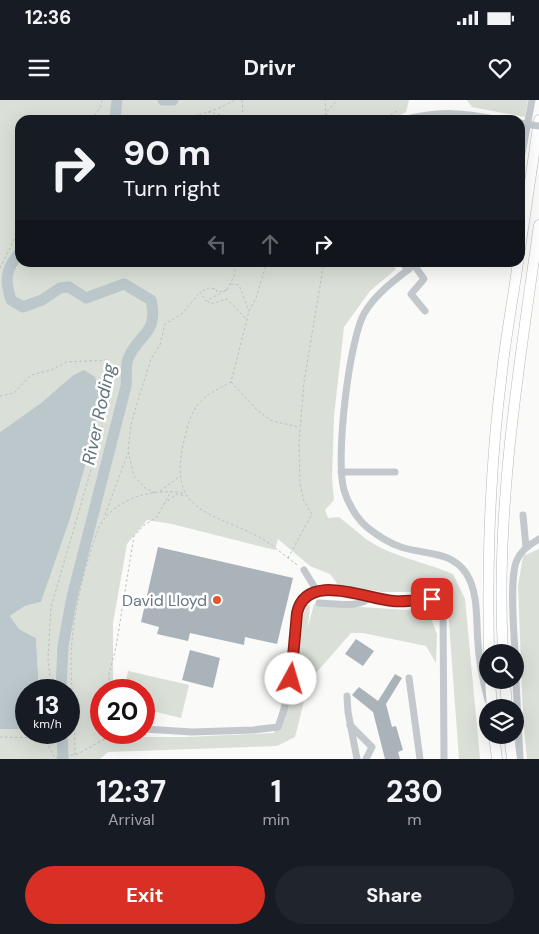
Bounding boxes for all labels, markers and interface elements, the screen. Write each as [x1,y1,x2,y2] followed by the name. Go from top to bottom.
[25,5,71,30] text: 12:36
[243,53,296,82] text: Drivr
[25,54,53,82] icon: menu
[486,54,514,82] icon: heart
[123,130,211,176] text: 90 m
[40,135,105,200] icon: right
[123,174,220,203] text: Turn right
[203,230,231,258] icon: left
[256,230,284,258] icon: ahead
[309,230,337,258] icon: right
[77,360,122,467] water label: River Roding
[411,578,453,620] pin
[418,585,446,613] icon: arrive
[122,590,207,611] place label: David Lloyd
[211,594,223,606] marker: David Lloyd
[479,644,524,744] map controls
[479,644,524,689] button: search
[264,652,316,704] position arrow
[90,679,155,744] speed limit sign: 20
[35,689,60,722] text: 13
[479,699,524,744] button: layers
[33,716,62,732] text: km/h
[96,772,166,811] text: 12:37
[271,772,282,811] text: 1
[386,772,443,811] text: 230
[108,809,155,830] text: Arrival
[263,809,290,830] text: min
[407,809,422,830] text: m
[25,866,265,924] button: Exit
[275,866,514,924] button: Share

